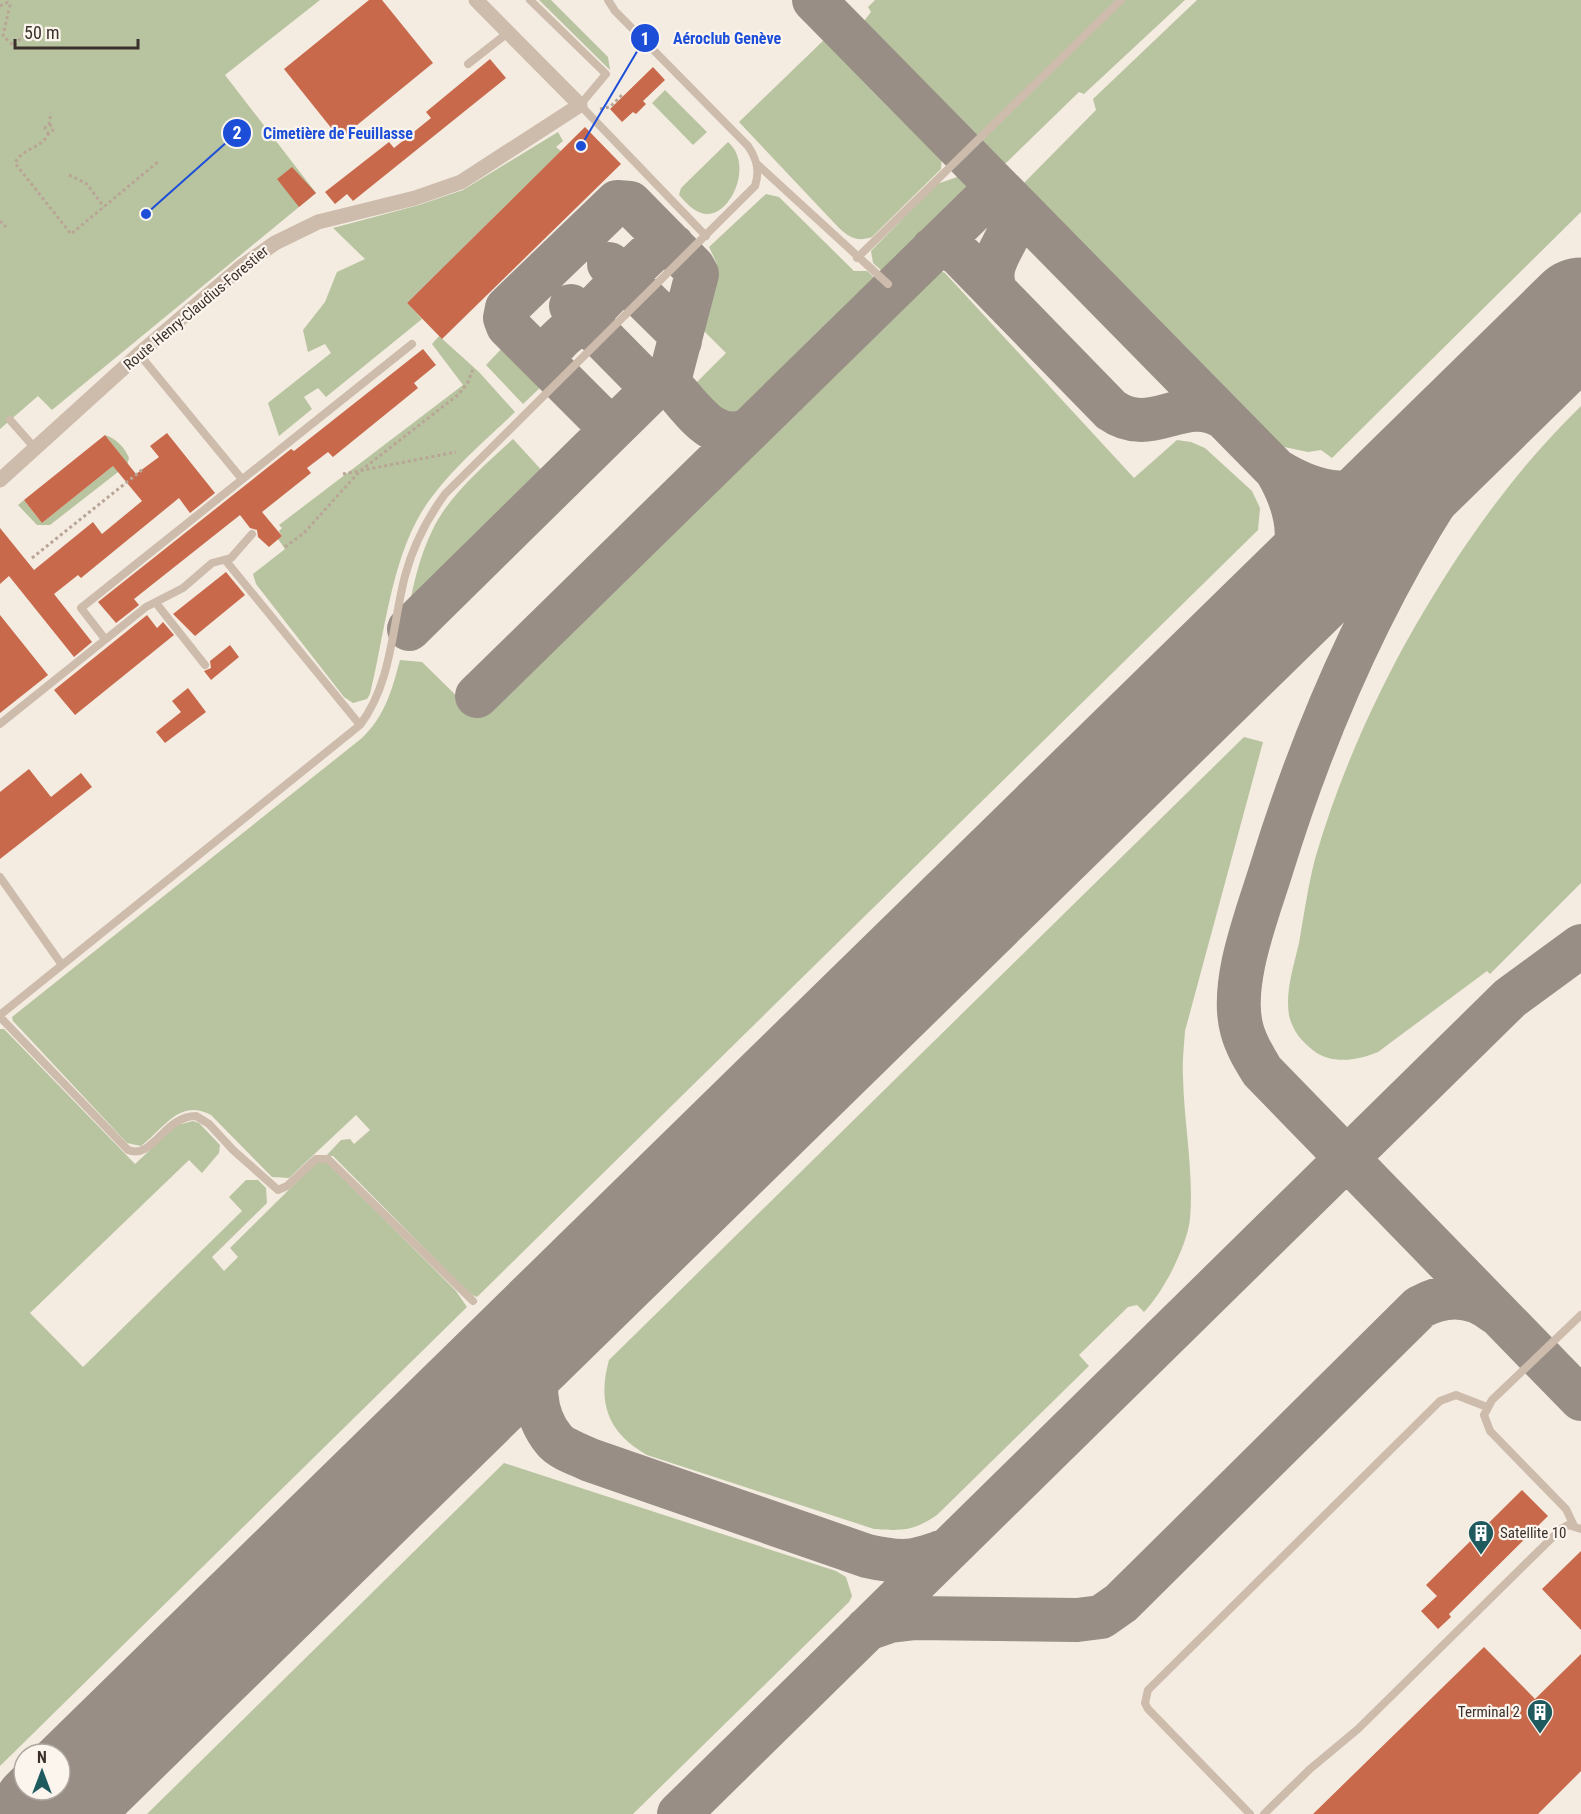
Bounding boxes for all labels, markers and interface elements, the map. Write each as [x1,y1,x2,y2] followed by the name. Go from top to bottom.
[15,12,138,50] scale bar
[630,21,793,55] callout: Aéroclub Genève
[24,22,59,43] text: 50 m
[640,28,650,49] text: 1
[673,29,781,48] text: Aéroclub Genève
[222,116,425,150] callout: Cimetière de Feuillasse
[232,122,242,143] text: 2
[263,124,413,143] text: Cimetière de Feuillasse
[120,242,272,374] street label: Route Henry-Claudius-Forestier
[1466,1518,1496,1556] building icon: Satellite 10
[1500,1524,1566,1542] place label: Satellite 10
[1525,1697,1555,1735] building icon: Terminal 2
[1458,1703,1520,1721] place label: Terminal 2
[12,1742,72,1802] north arrow
[37,1748,47,1767] text: N

